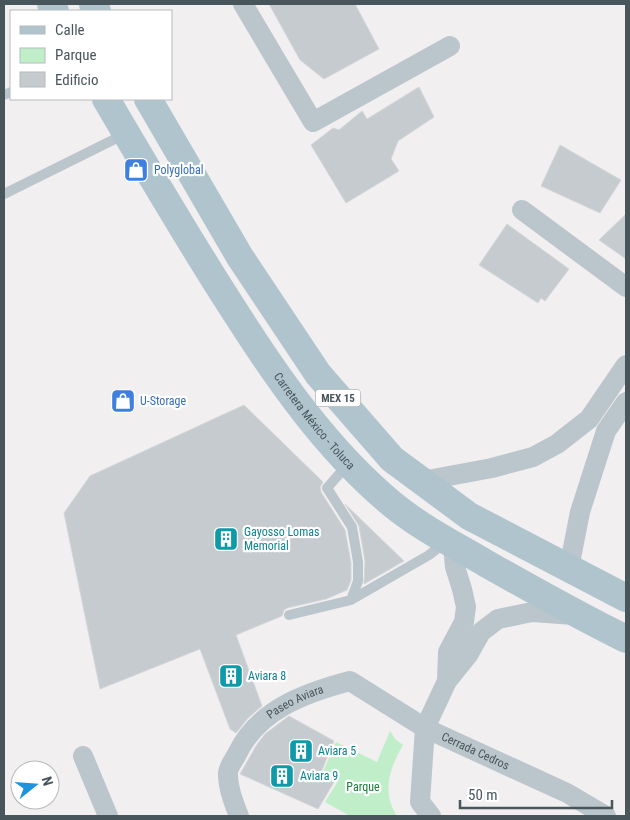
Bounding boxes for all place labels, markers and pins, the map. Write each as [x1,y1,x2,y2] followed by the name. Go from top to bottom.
[123,157,149,183] shop icon: Polyglobal
[154,163,203,177] place label: Polyglobal
[110,388,136,414] shop icon: U-Storage
[140,394,186,408] place label: U-Storage
[244,525,319,553] place label: Gayosso Lomas Memorial
[213,526,239,552] building icon: Gayosso Lomas Memorial
[218,663,244,689] building icon: Aviara 8
[248,669,286,683] place label: Aviara 8
[288,738,314,764] building icon: Aviara 5
[318,744,356,758] place label: Aviara 5
[269,763,295,789] building icon: Aviara 9
[300,769,338,783] place label: Aviara 9

